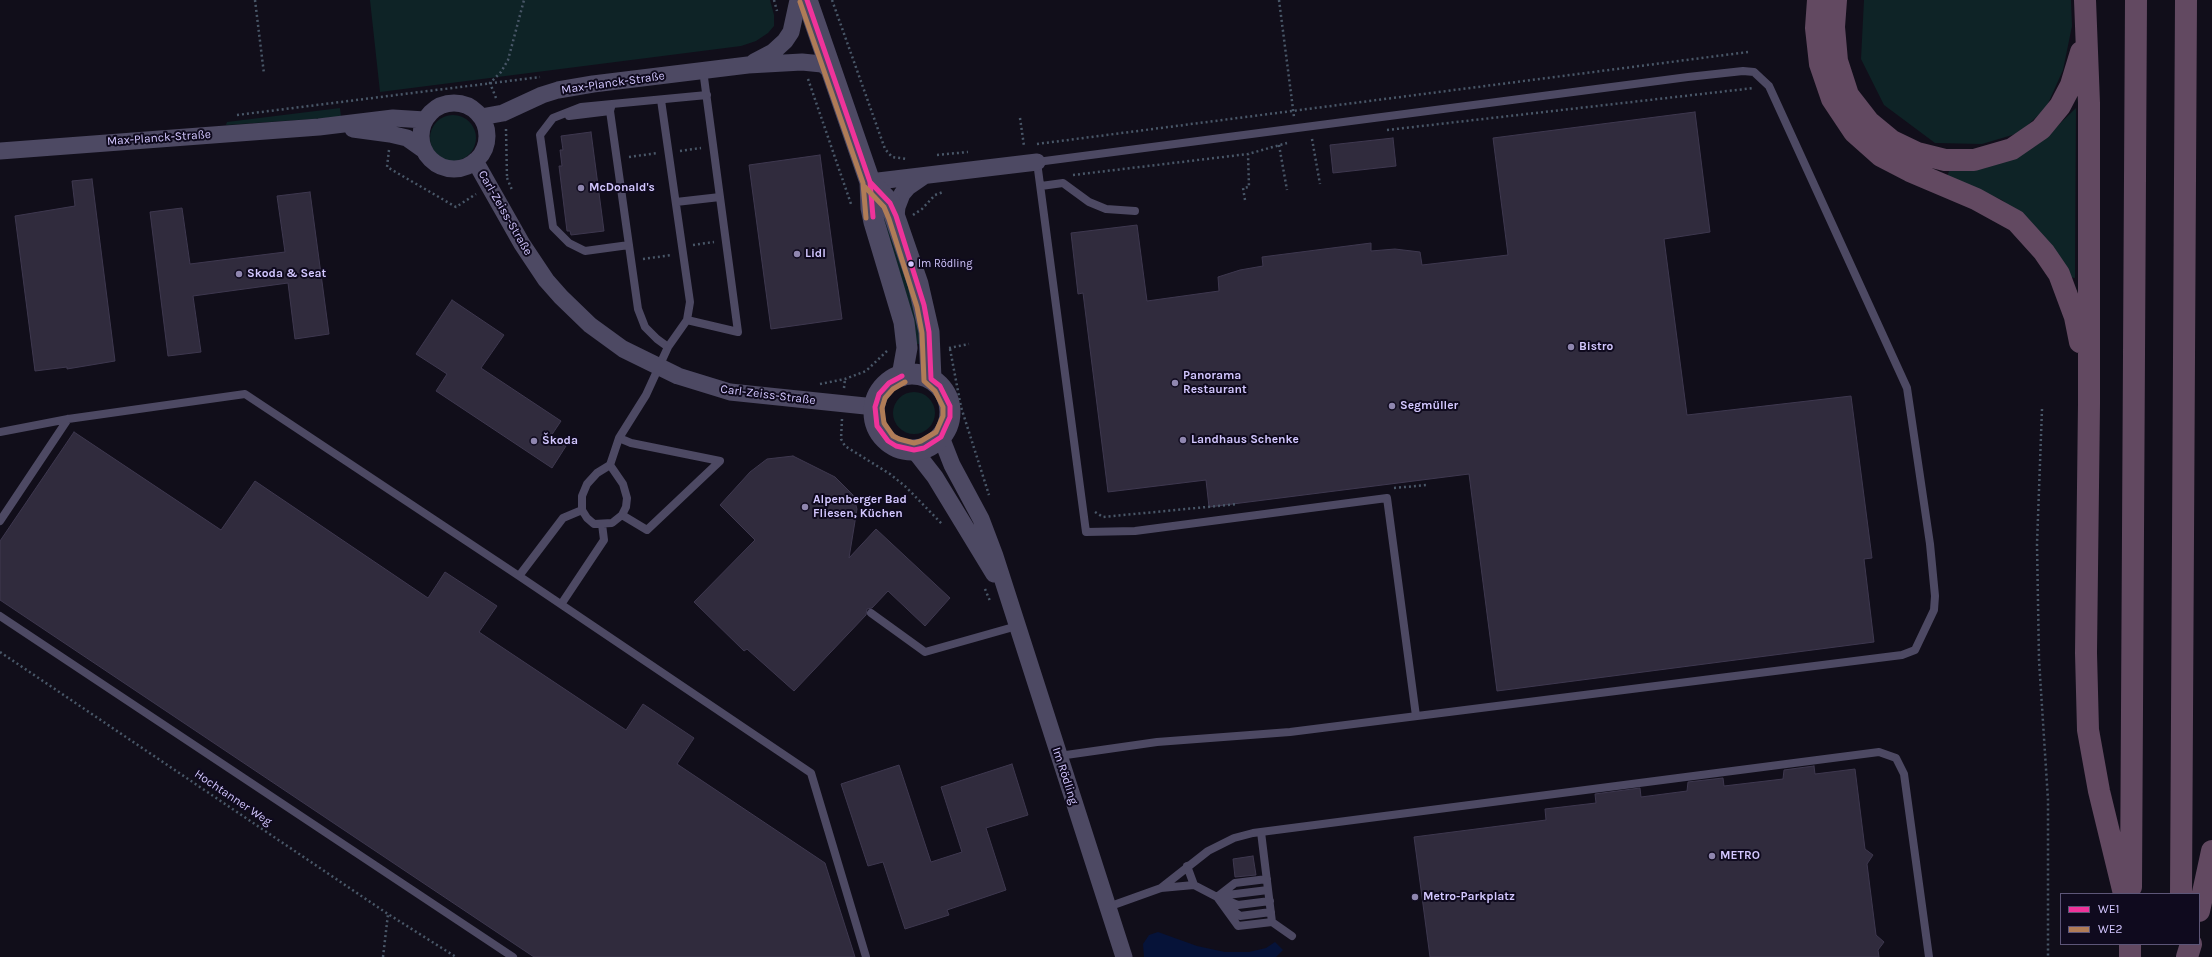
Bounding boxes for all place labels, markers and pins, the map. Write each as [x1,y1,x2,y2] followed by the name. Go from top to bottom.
[589,181,655,195] place label: McDonald's
[576,183,586,193] marker: McDonald's
[805,247,826,261] place label: Lidl
[792,249,802,259] marker: Lidl
[918,257,972,271] place label: Im Rödling
[906,259,916,269] marker: Im Rödling
[247,267,326,281] place label: Skoda & Seat
[234,269,244,279] marker: Skoda & Seat
[1579,340,1613,354] place label: Bistro
[1566,342,1576,352] marker: Bistro
[1183,369,1247,397] place label: Panorama Restaurant
[1170,378,1180,388] marker: Panorama Restaurant
[1400,399,1458,413] place label: Segmüller
[1387,401,1397,411] marker: Segmüller
[1191,433,1299,447] place label: Landhaus Schenke
[542,434,578,448] place label: Škoda
[1178,435,1188,445] marker: Landhaus Schenke
[529,436,539,446] marker: Škoda
[813,493,907,521] place label: Alpenberger Bad Fliesen, Küchen
[800,502,810,512] marker: Alpenberger Bad Fliesen, Küchen
[1720,849,1760,863] place label: METRO
[1707,851,1717,861] marker: METRO
[1423,890,1515,904] place label: Metro-Parkplatz
[1410,892,1420,902] marker: Metro-Parkplatz

